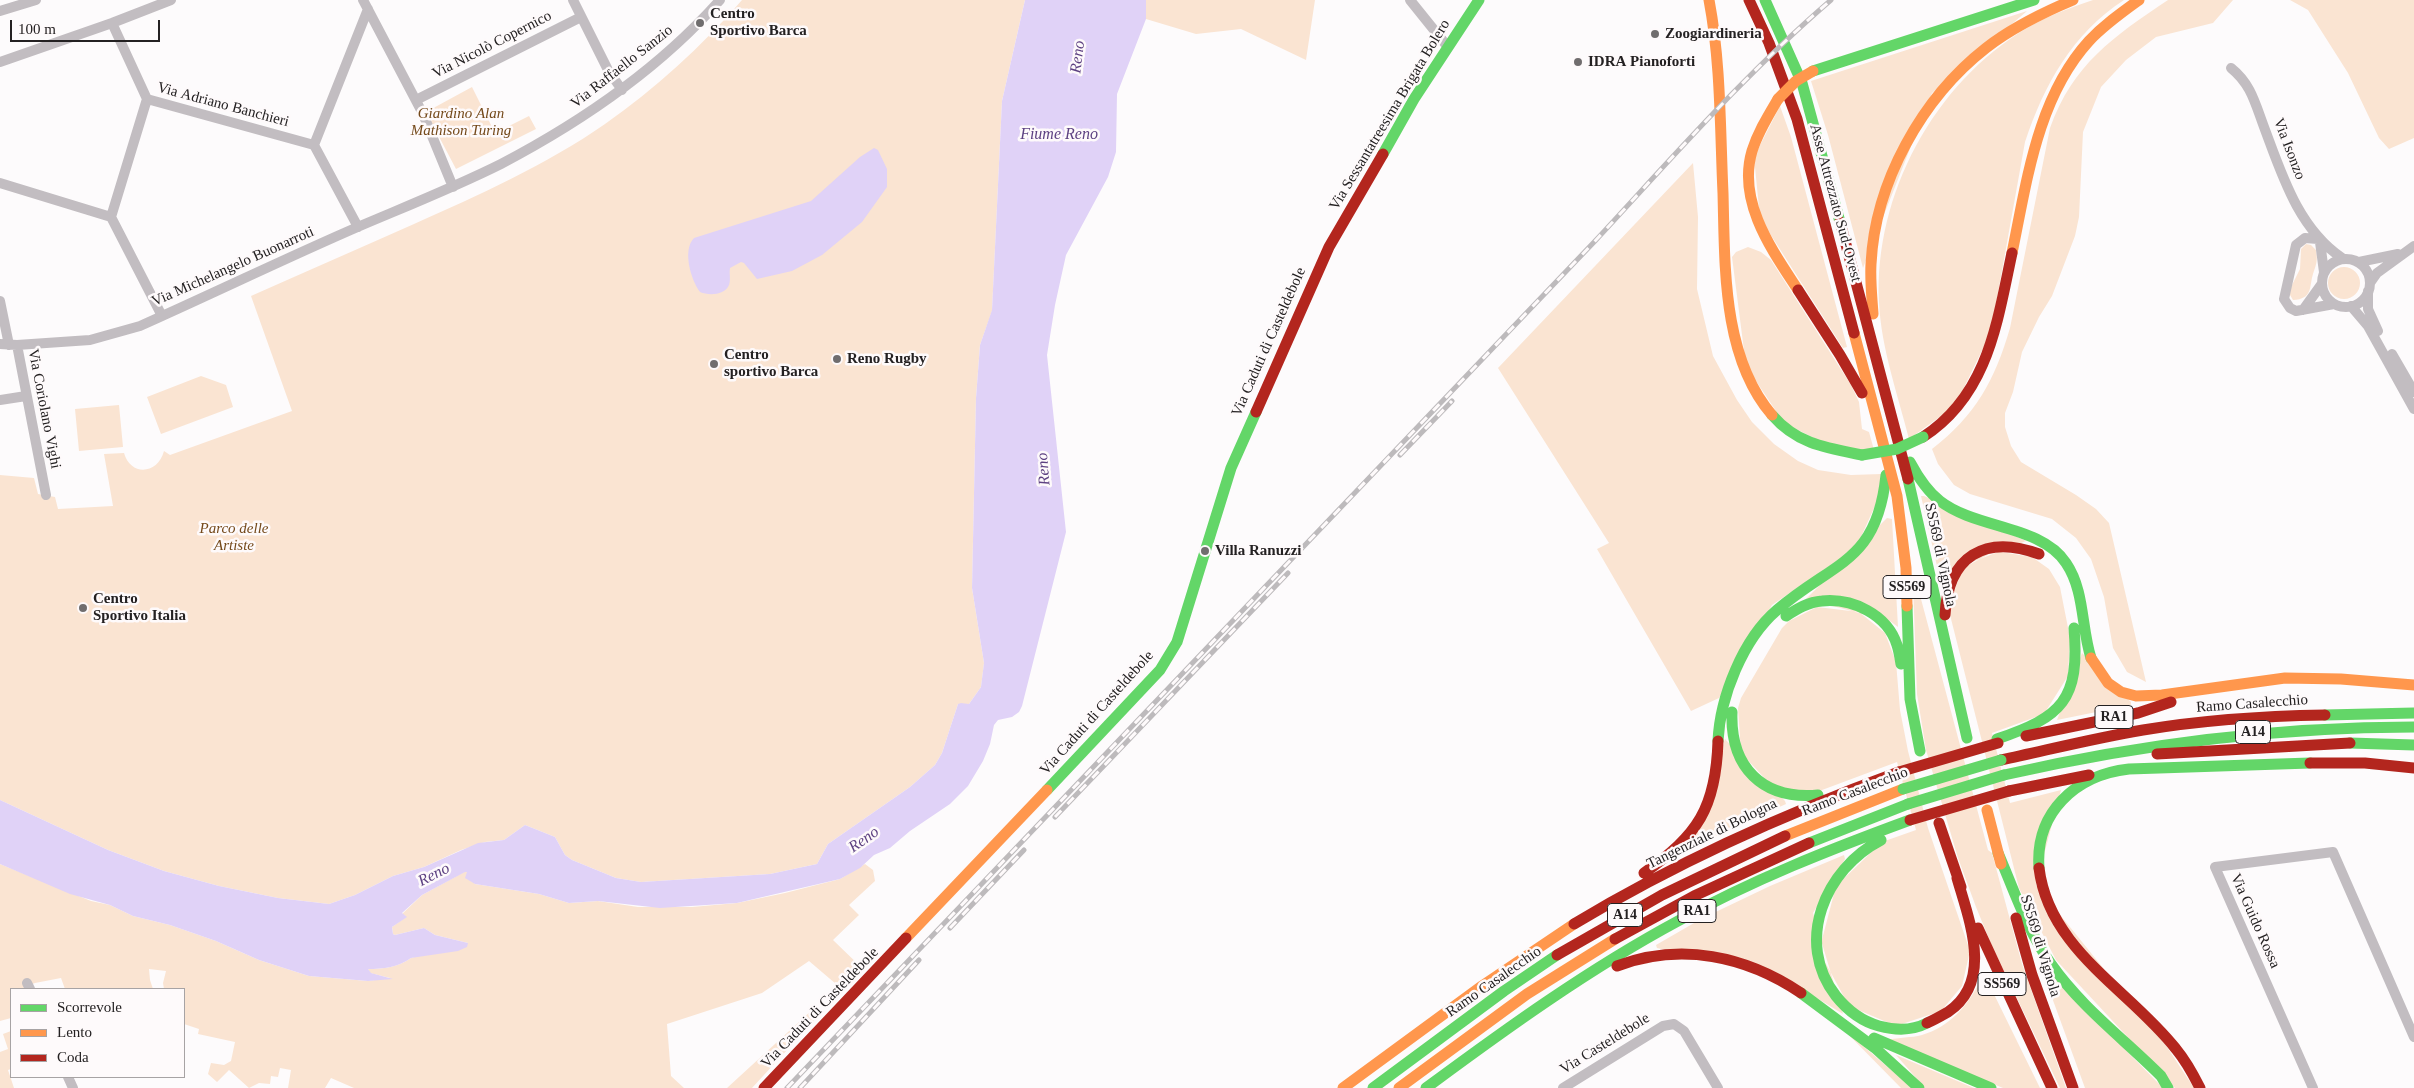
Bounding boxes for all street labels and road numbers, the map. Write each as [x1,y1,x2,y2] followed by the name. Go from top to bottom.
[429,7,555,83] street label: Via Nicolò Copernico
[1326,16,1454,214] street label: Via Sessantatreesima Brigata Bolero
[567,22,677,112] street label: Via Raffaello Sanzio
[155,79,291,131] street label: Via Adriano Banchieri
[2269,116,2309,182] street label: Via Isonzo
[1805,122,1865,284] street label: Asse Attrezzato Sud-Ovest
[149,223,317,311] street label: Via Michelangelo Buonarroti
[1228,265,1310,419] street label: Via Caduti di Casteldebole
[24,348,64,470] street label: Via Coriolano Vighi
[1920,501,1960,609] street label: SS569 di Vignola
[1883,576,1931,598] road number: SS569
[1036,647,1158,779] street label: Via Caduti di Casteldebole
[2195,691,2309,717] street label: Ramo Casalecchio
[2095,706,2133,729] road number: RA1
[2236,720,2270,744] road number: A14
[1799,764,1911,820] street label: Ramo Casalecchio
[1644,795,1780,873] street label: Tangenziale di Bologna
[2226,871,2284,971] street label: Via Guido Rossa
[2016,893,2064,999] street label: SS569 di Vignola
[1678,899,1716,922] road number: RA1
[1608,904,1642,926] road number: A14
[1443,942,1545,1022] street label: Ramo Casalecchio
[758,944,882,1072] street label: Via Caduti di Casteldebole
[1978,972,2026,996] road number: SS569
[1557,1009,1653,1079] street label: Via Casteldebole

